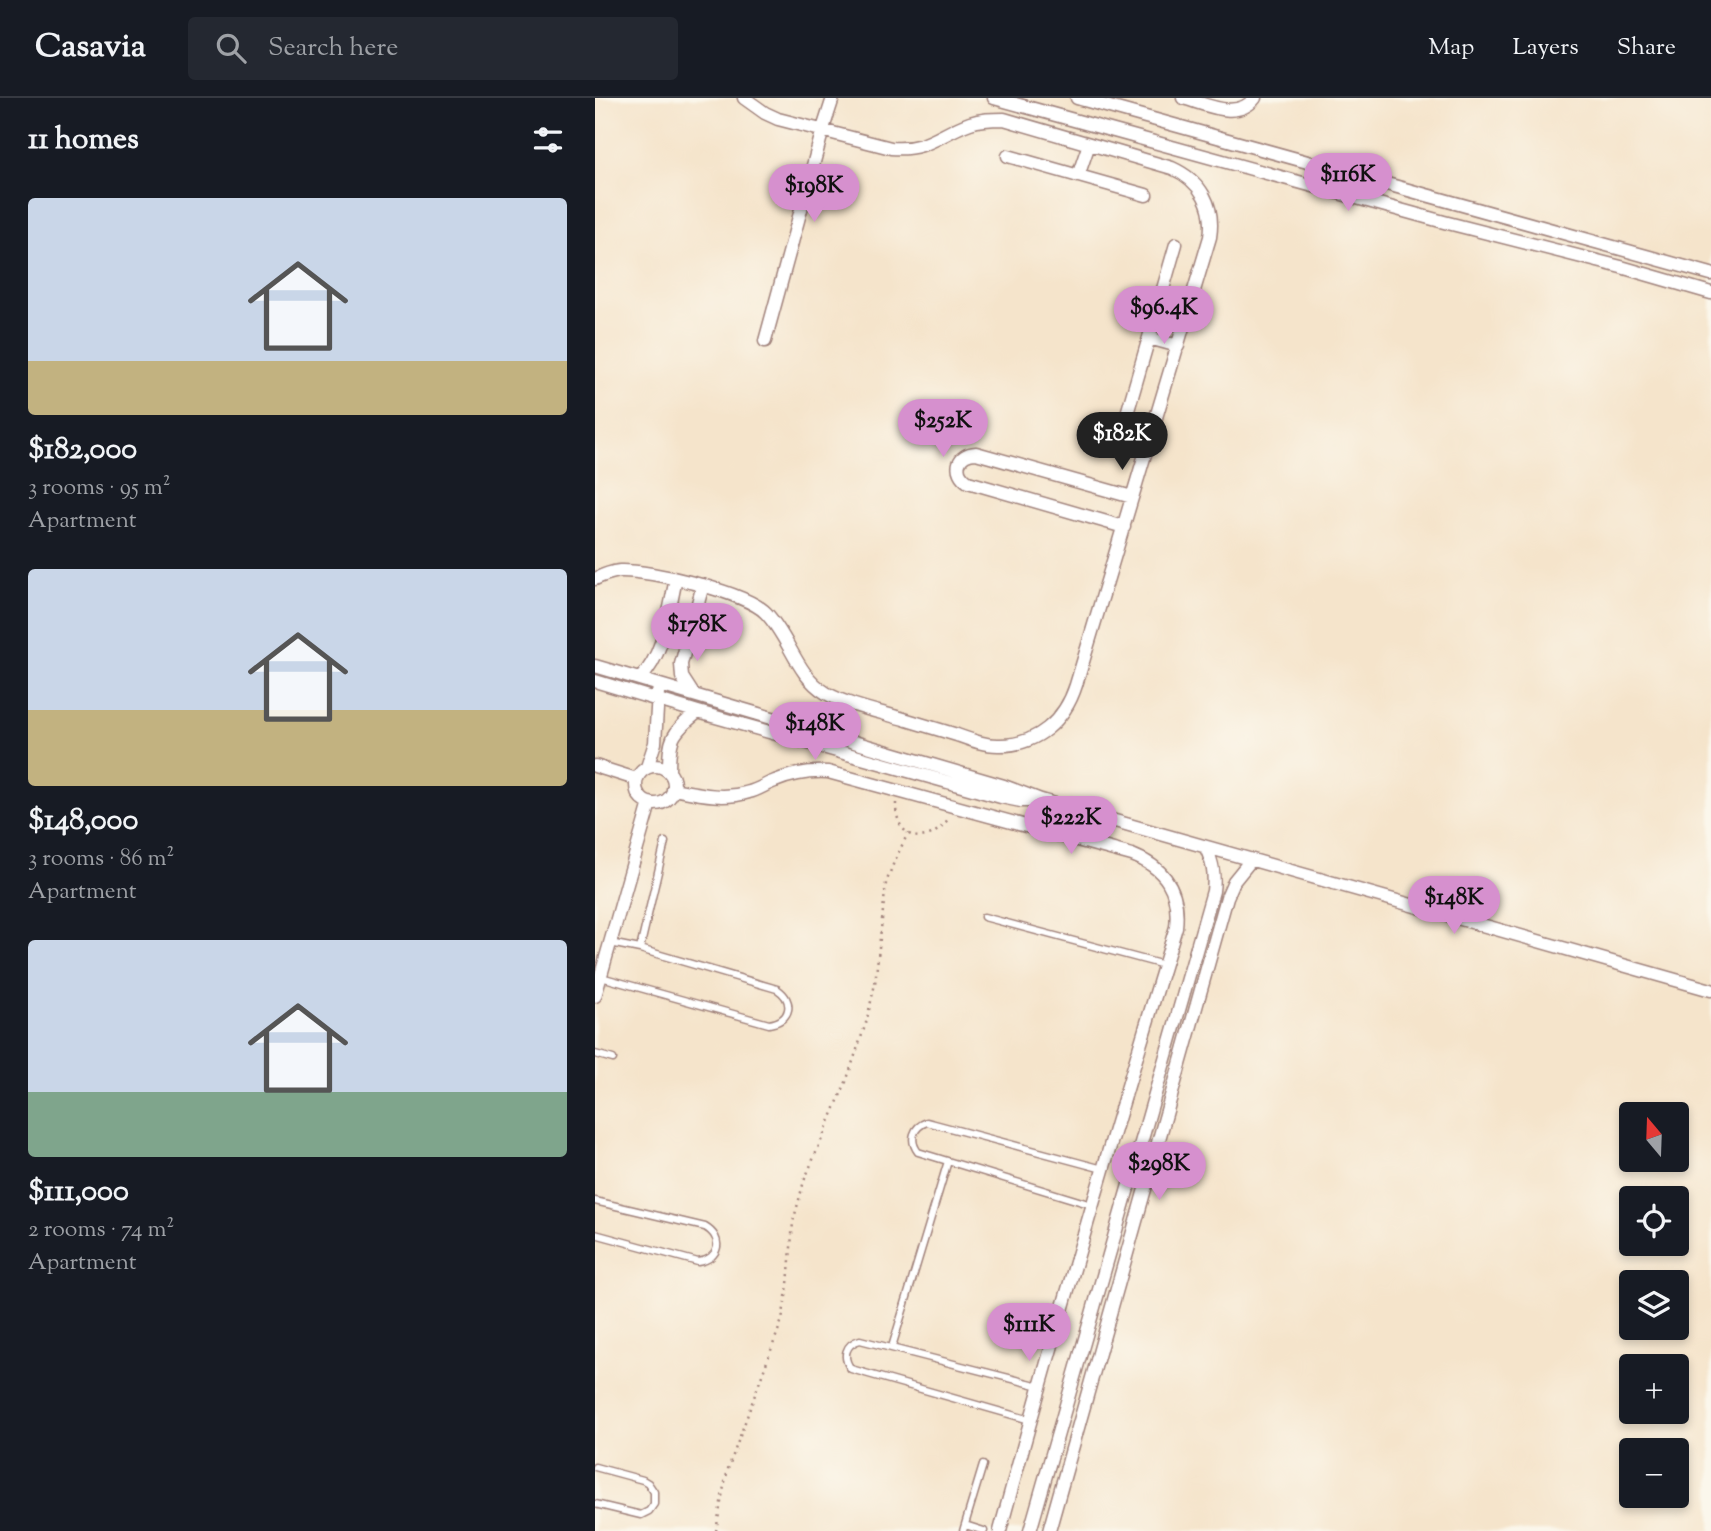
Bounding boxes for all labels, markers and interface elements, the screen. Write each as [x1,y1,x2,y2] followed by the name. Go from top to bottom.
[188,17,678,80] search box
[35,24,146,72] text: Casavia
[212,29,250,67] icon: search
[268,30,398,67] text: Search here
[1428,31,1474,65] text: Map
[1512,31,1579,65] text: Layers
[1617,31,1676,65] text: Share
[28,119,139,162] text: 11 homes
[529,121,567,159] icon: filters
[1299,153,1397,213] pin: $116K
[1320,159,1376,192] text: $116K
[765,164,863,224] pin: $198K
[784,170,844,203] text: $198K
[235,243,361,369] icon: home
[1107,286,1221,346] pin: $96.4K
[1130,292,1198,325] text: $96.4K
[894,400,992,459] pin: $252K
[914,405,972,438] text: $252K
[1073,412,1171,472] pin: $182K
[1093,418,1151,451] text: $182K
[28,429,137,472] text: $182,000
[28,472,171,505] text: 3 rooms · 95 m²
[28,505,137,538] text: Apartment
[648,603,746,663] pin: $178K
[667,609,727,642] text: $178K
[235,614,361,740] icon: home
[766,702,864,762] pin: $148K
[785,708,845,741] text: $148K
[1022,796,1120,856] pin: $222K
[28,800,138,843] text: $148,000
[1040,802,1102,835] text: $222K
[28,843,174,876] text: 3 rooms · 86 m²
[28,876,137,909] text: Apartment
[1405,876,1503,936] pin: $148K
[1424,882,1484,915] text: $148K
[235,985,361,1111] icon: home
[1619,1102,1689,1172] north arrow
[1619,1102,1689,1508] map controls
[1110,1142,1208,1202] pin: $298K
[1128,1148,1190,1181] text: $298K
[28,1171,129,1214] text: $111,000
[1619,1186,1689,1256] button: locate
[28,1214,174,1247] text: 2 rooms · 74 m²
[28,1247,137,1280] text: Apartment
[1619,1270,1689,1340] button: layers
[980,1304,1078,1363] pin: $111K
[1003,1309,1055,1342] text: $111K
[1619,1354,1689,1424] button: +
[1619,1438,1689,1508] button: −

